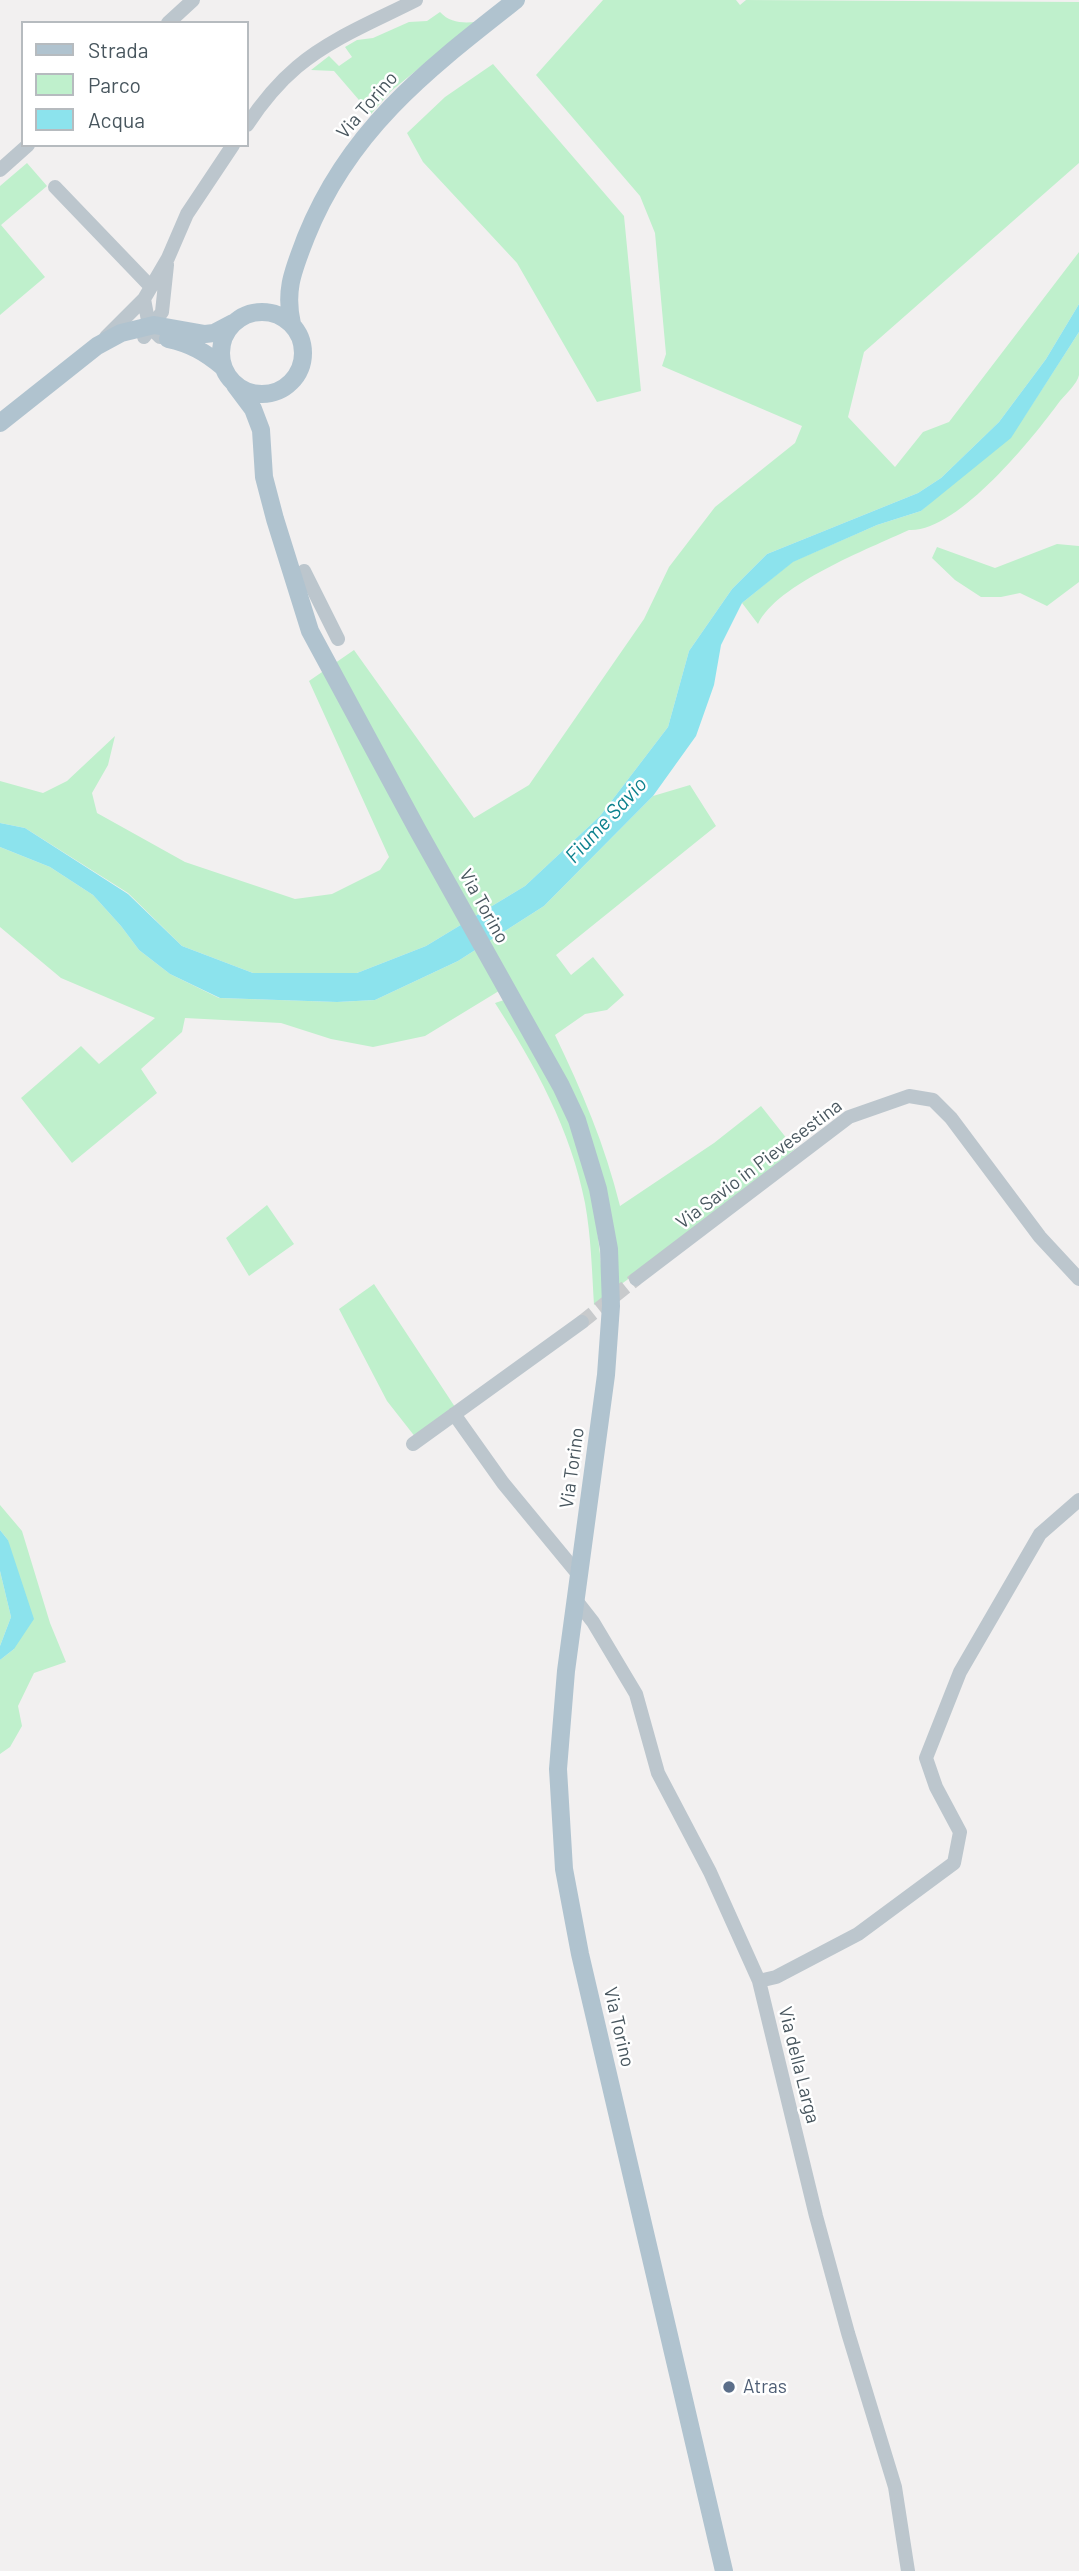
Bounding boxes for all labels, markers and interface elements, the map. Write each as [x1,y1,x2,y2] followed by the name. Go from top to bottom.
[21,21,248,147] legend
[88,37,148,62] text: Strada
[332,67,402,143] street label: Via Torino
[88,72,141,97] text: Parco
[88,107,145,132] text: Acqua
[560,772,652,868] water label: Fiume Savio
[454,865,514,947] street label: Via Torino
[672,1094,846,1234] street label: Via Savio in Pievesestina
[555,1426,589,1510] street label: Via Torino
[599,1985,639,2069] street label: Via Torino
[774,2004,824,2126] street label: Via della Larga
[743,2376,787,2398] place label: Atras
[721,2379,737,2395] marker: Atras

